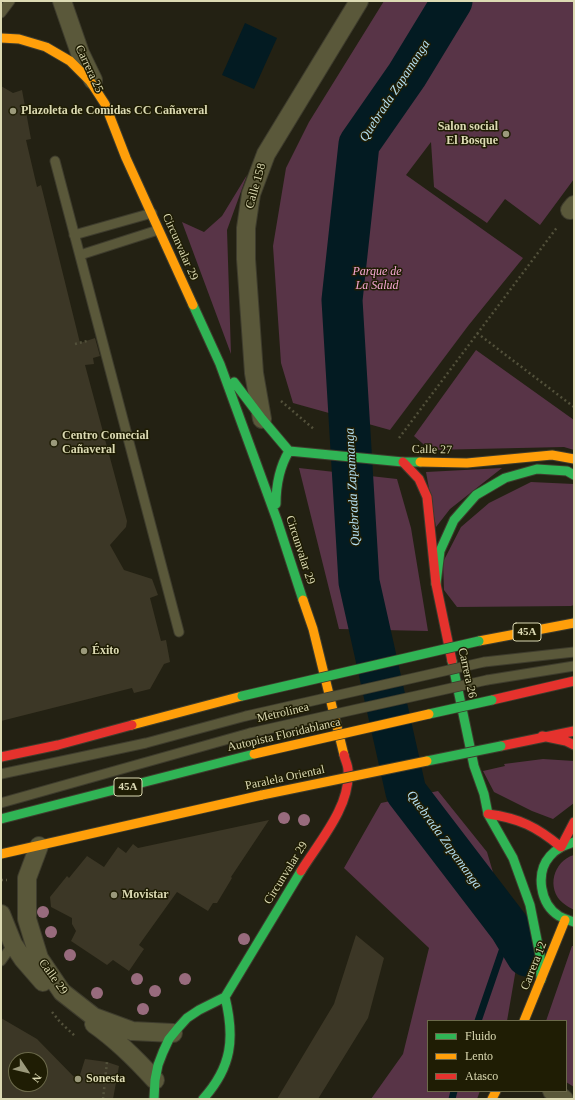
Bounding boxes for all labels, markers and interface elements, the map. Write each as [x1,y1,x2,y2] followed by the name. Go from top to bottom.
[356,37,434,145] water label: Quebrada Zapamanga
[72,43,106,95] street label: Carrera 25
[21,104,208,118] place label: Plazoleta de Comidas CC Cañaveral
[8,106,18,116] marker: Plazoleta de Comidas CC Cañaveral
[438,120,498,148] place label: Salon social El Bosque
[501,129,511,139] marker: Salon social El Bosque
[243,162,269,210] street label: Calle 158
[159,211,201,283] street label: Circunvalar 29
[352,265,402,293] park label: Parque de La Salud
[342,428,364,546] water label: Quebrada Zapamanga
[62,429,149,457] place label: Centro Comecial Cañaveral
[49,438,59,448] marker: Centro Comecial Cañaveral
[412,442,452,458] street label: Calle 27
[282,514,318,586] street label: Circunvalar 29
[513,623,541,641] road number: 45A
[92,644,119,658] place label: Éxito
[79,646,89,656] marker: Éxito
[455,647,479,699] street label: Carrera 26
[256,700,310,726] street label: Metrolínea
[226,715,342,755] street label: Autopista Floridablanca
[244,763,326,793] street label: Paralela Oriental
[114,778,142,796] road number: 45A
[403,788,485,892] water label: Quebrada Zapamanga
[261,839,311,907] street label: Circunvalar 29
[122,888,169,902] place label: Movistar
[109,890,119,900] marker: Movistar
[518,940,550,992] street label: Carrera 12
[35,956,71,998] street label: Calle 29
[427,1020,567,1092] legend
[465,1029,496,1043] text: Fluido
[465,1049,493,1063] text: Lento
[8,1052,48,1092] north arrow
[465,1069,498,1083] text: Atasco
[30,1072,44,1085] text: N
[86,1072,125,1086] place label: Sonesta
[73,1074,83,1084] marker: Sonesta

